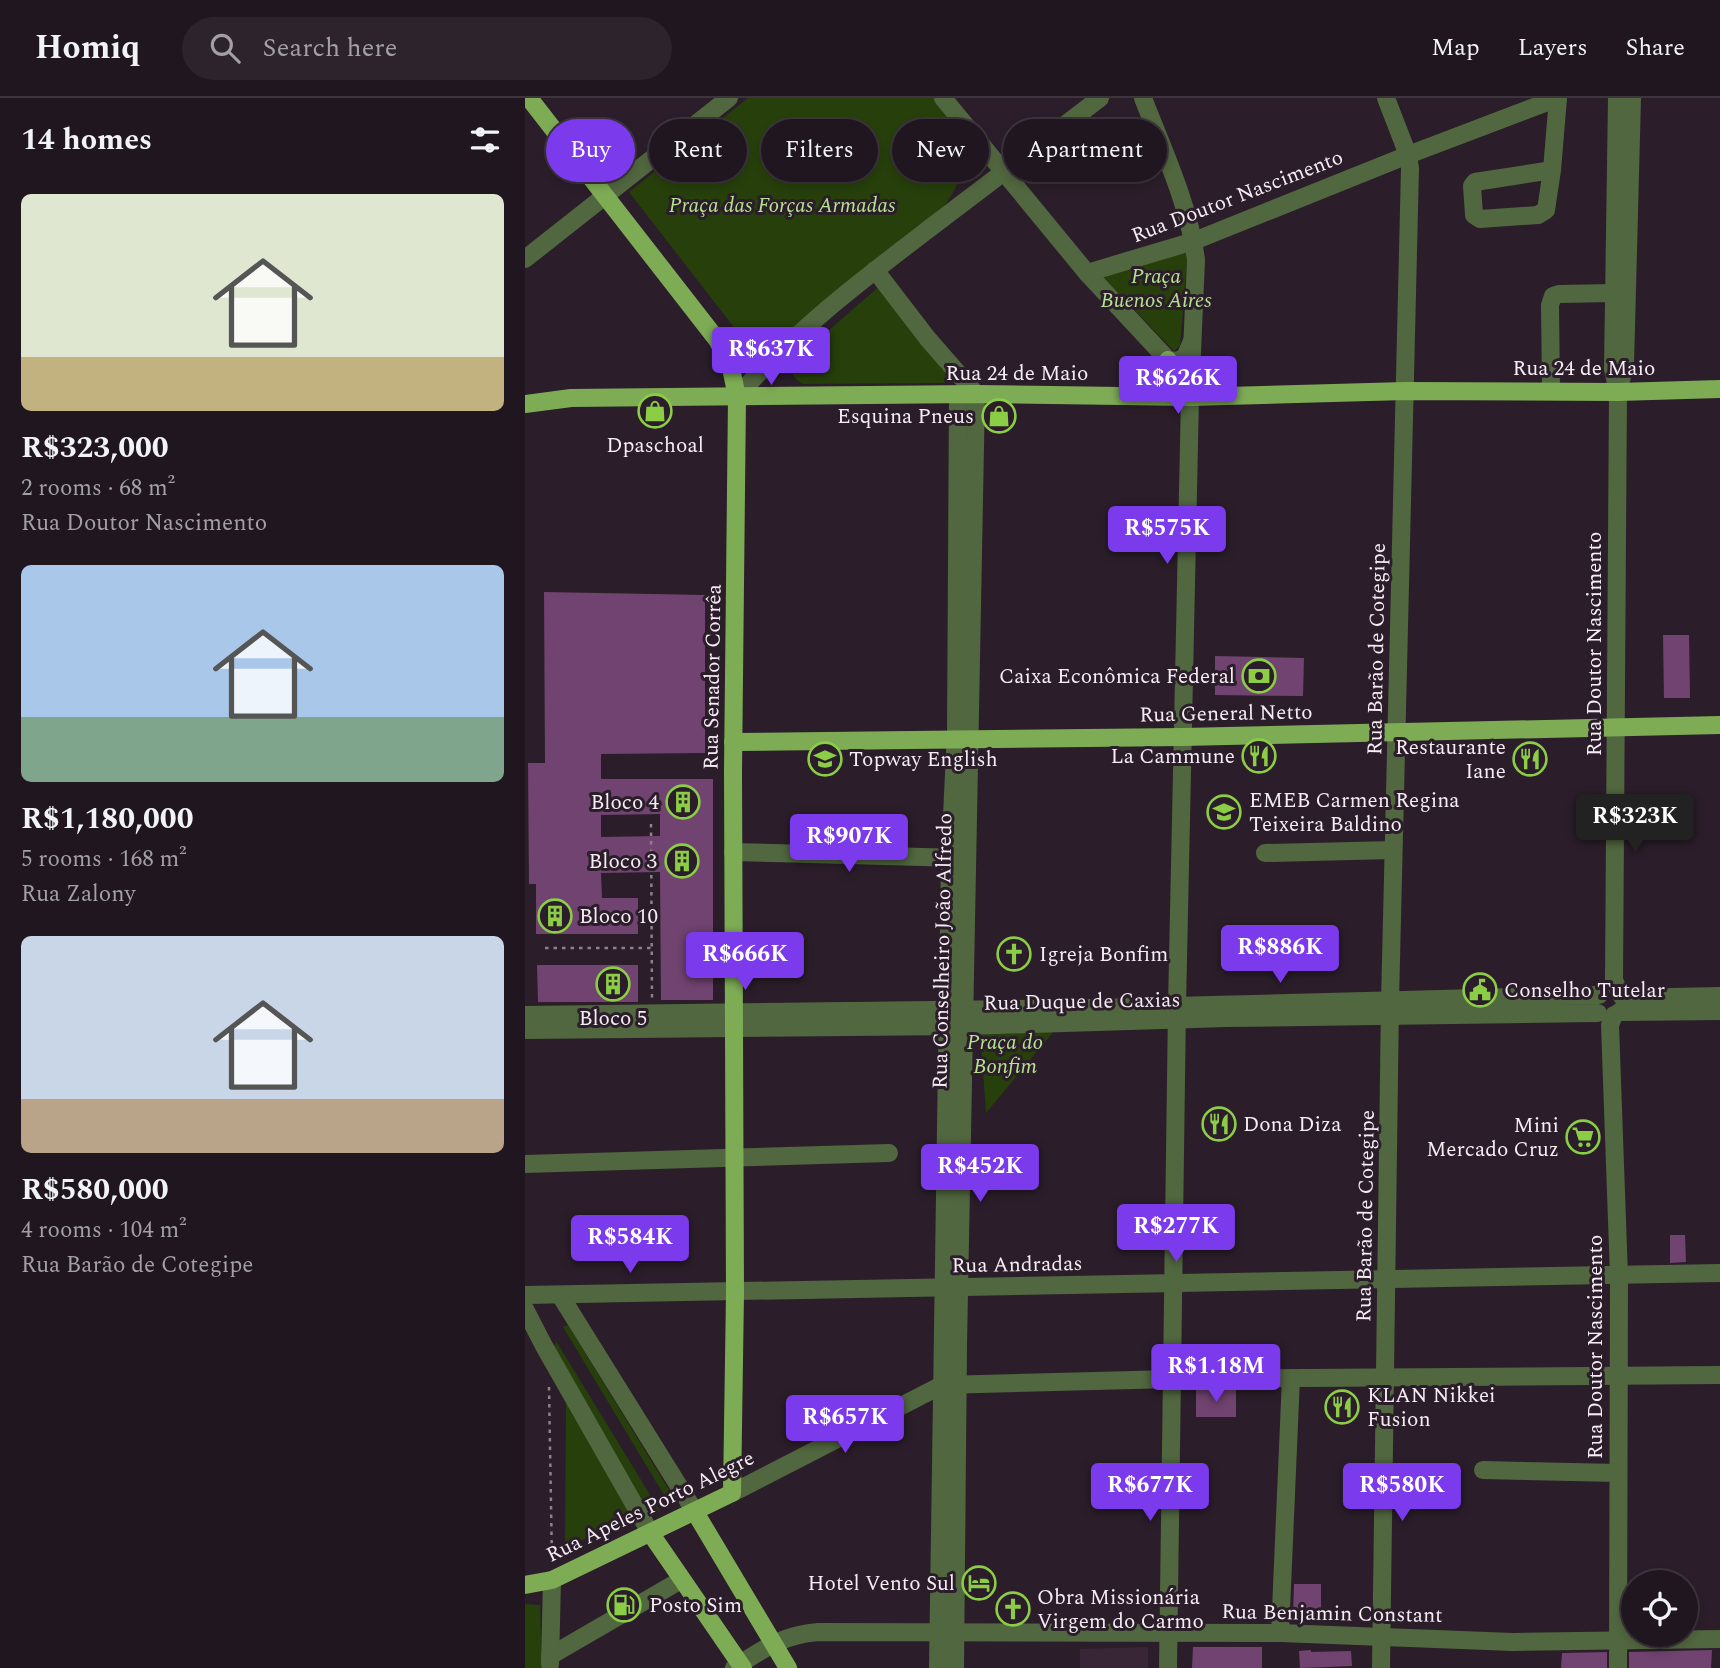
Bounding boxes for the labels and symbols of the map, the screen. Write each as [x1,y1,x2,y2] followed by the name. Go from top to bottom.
[1127,142,1348,252] street label: Rua Doutor Nascimento
[669,190,896,222] park label: Praça das Forças Armadas
[1100,261,1212,317] park label: Praça Buenos Aires
[714,328,828,387] pin: R$637K
[1513,353,1655,385] street label: Rua 24 de Maio
[1121,356,1235,416] pin: R$626K
[946,358,1088,390] street label: Rua 24 de Maio
[636,392,674,430] shop icon: Dpaschoal
[980,397,1018,435] shop icon: Esquina Pneus
[837,401,974,433] place label: Esquina Pneus
[606,430,704,462] place label: Dpaschoal
[1110,506,1224,566] pin: R$575K
[1579,532,1611,756] street label: Rua Doutor Nascimento
[1359,543,1395,755] street label: Rua Barão de Cotegipe
[695,583,731,770] street label: Rua Senador Corrêa
[1240,657,1278,695] bank icon: Caixa Econômica Federal
[999,661,1235,693] place label: Caixa Econômica Federal
[1139,696,1313,732] street label: Rua General Netto
[1395,732,1506,788] place label: Restaurante Iane
[1240,737,1278,775] restaurant icon: La Cammune
[806,740,844,778] school or university icon: Topway English
[1511,740,1549,778] restaurant icon: Restaurante Iane
[1110,741,1235,773] place label: La Cammune
[849,744,998,776] place label: Topway English
[664,783,702,821] building icon: Bloco 4
[1249,785,1460,841] place label: EMEB Carmen Regina Teixeira Baldino
[591,787,659,819] place label: Bloco 4
[1205,793,1243,831] school or university icon: EMEB Carmen Regina Teixeira Baldino
[1578,794,1692,854] pin: R$323K
[925,813,961,1089] street label: Rua Conselheiro João Alfredo
[792,814,906,874] pin: R$907K
[663,842,701,880] building icon: Bloco 3
[589,846,657,878] place label: Bloco 3
[536,897,574,935] building icon: Bloco 10
[579,901,658,933] place label: Bloco 10
[1223,926,1337,985] pin: R$886K
[688,932,802,992] pin: R$666K
[995,935,1033,973] church icon: Igreja Bonfim
[1039,939,1168,971] place label: Igreja Bonfim
[594,965,632,1003] building icon: Bloco 5
[1461,971,1499,1009] public building icon: Conselho Tutelar
[1504,975,1665,1007] place label: Conselho Tutelar
[983,984,1181,1020] street label: Rua Duque de Caxias
[579,1003,647,1035] place label: Bloco 5
[967,1027,1043,1083] park label: Praça do Bonfim
[1200,1105,1238,1143] restaurant icon: Dona Diza
[1243,1109,1342,1141] place label: Dona Diza
[1348,1110,1384,1322] street label: Rua Barão de Cotegipe
[1426,1110,1559,1166] place label: Mini Mercado Cruz
[1564,1118,1602,1156] supermarket icon: Mini Mercado Cruz
[923,1144,1037,1204] pin: R$452K
[1119,1204,1233,1264] pin: R$277K
[573,1216,687,1275] pin: R$584K
[1580,1235,1612,1459] street label: Rua Doutor Nascimento
[951,1248,1083,1282] street label: Rua Andradas
[1151,1344,1281,1404] pin: R$1.18M
[1367,1380,1496,1436] place label: KLAN Nikkei Fusion
[1323,1388,1361,1426] restaurant icon: KLAN Nikkei Fusion
[788,1396,902,1455] pin: R$657K
[541,1443,760,1571] street label: Rua Apeles Porto Alegre
[1093,1464,1207,1523] pin: R$677K
[1345,1464,1459,1523] pin: R$580K
[960,1564,998,1602] hotel icon: Hotel Vento Sul
[808,1568,955,1600] place label: Hotel Vento Sul
[1037,1582,1204,1638] place label: Obra Missionária Virgem do Carmo
[605,1586,643,1624] fuel station icon: Posto Sim
[649,1590,742,1622] place label: Posto Sim
[994,1590,1032,1628] church icon: Obra Missionária Virgem do Carmo
[1221,1596,1443,1632] street label: Rua Benjamin Constant

